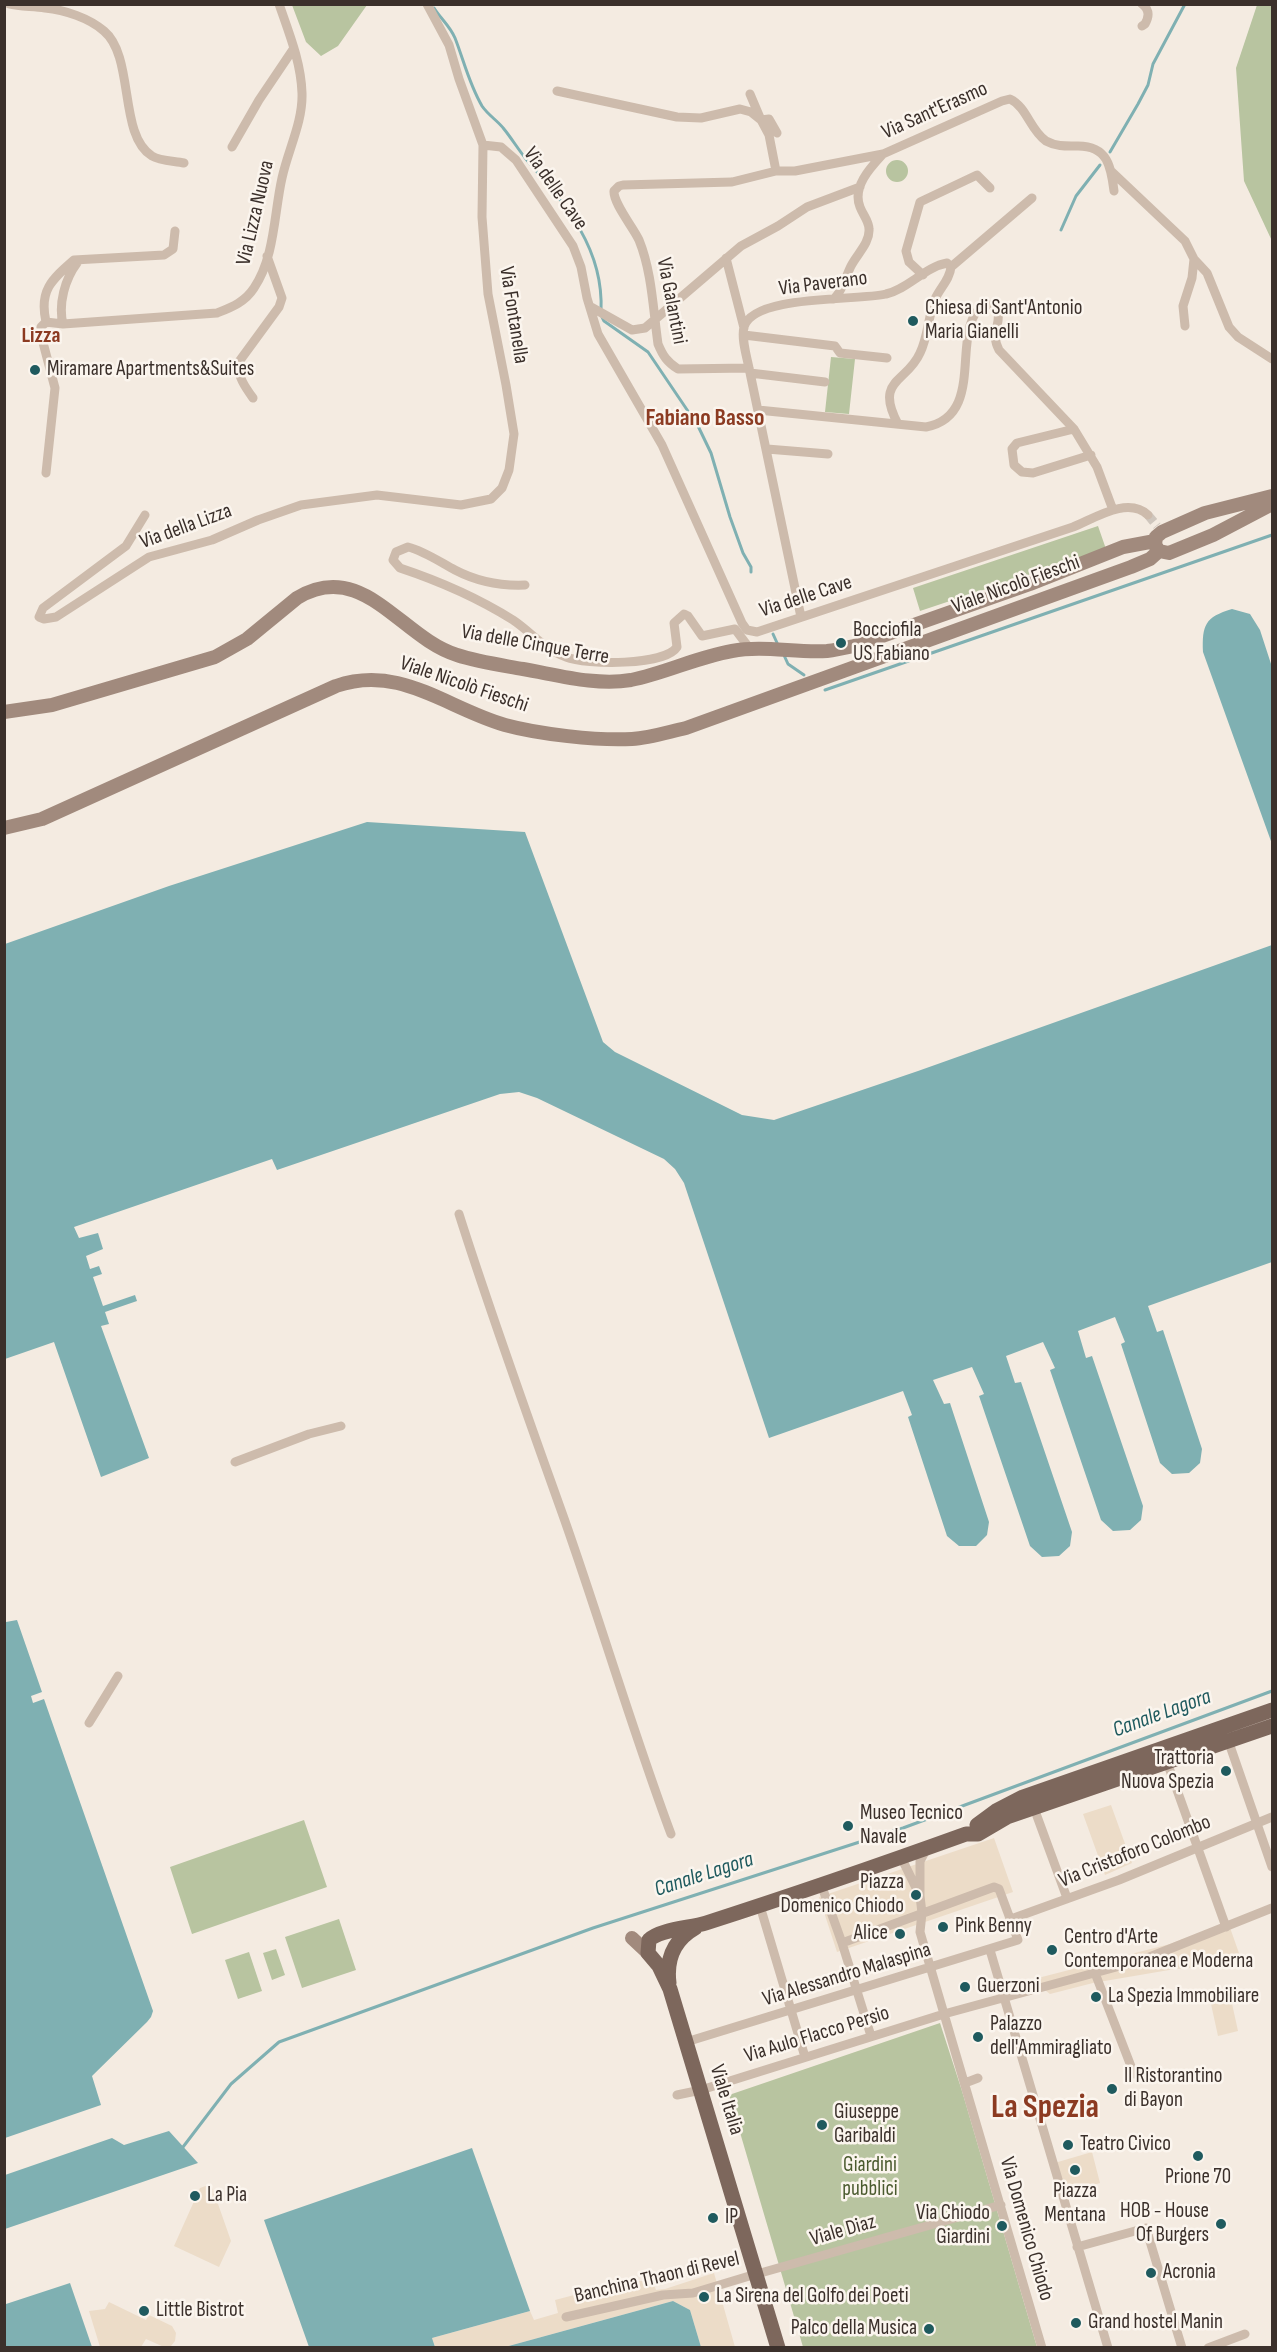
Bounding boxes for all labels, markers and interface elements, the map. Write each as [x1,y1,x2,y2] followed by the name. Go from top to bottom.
[878,77,992,145] street label: Via Sant'Erasmo
[517,143,593,235] street label: Via delle Cave
[232,158,280,268] street label: Via Lizza Nuova
[650,256,692,346] street label: Via Galantini
[493,265,533,365] street label: Via Fontanella
[777,266,869,302] street label: Via Paverano
[925,296,1082,346] place label: Chiesa di Sant'Antonio Maria Gianelli
[906,314,920,328] marker: Chiesa di Sant'Antonio Maria Gianelli
[21,323,61,349] district label: Lizza
[47,357,254,383] place label: Miramare Apartments&Suites
[28,363,42,377] marker: Miramare Apartments&Suites
[645,405,765,433] district label: Fabiano Basso
[137,499,235,555] street label: Via della Lizza
[949,550,1083,620] street label: Viale Nicolò Fieschi
[757,570,855,624] street label: Via delle Cave
[853,618,930,668] place label: Bocciofila US Fabiano
[459,620,611,670] street label: Via delle Cinque Terre
[834,636,848,650] marker: Bocciofila US Fabiano
[396,651,532,719] street label: Viale Nicolò Fieschi
[1109,1684,1215,1744] water label: Canale Lagora
[1121,1746,1214,1796] place label: Trattoria Nuova Spezia
[1219,1764,1233,1778] marker: Trattoria Nuova Spezia
[860,1801,963,1851] place label: Museo Tecnico Navale
[1055,1810,1215,1894] street label: Via Cristoforo Colombo
[841,1819,855,1833] marker: Museo Tecnico Navale
[651,1847,757,1903] water label: Canale Lagora
[780,1870,904,1920] place label: Piazza Domenico Chiodo
[909,1888,923,1902] marker: Piazza Domenico Chiodo
[955,1914,1032,1940] place label: Pink Benny
[936,1920,950,1934] marker: Pink Benny
[854,1921,888,1947] place label: Alice
[1064,1925,1253,1975] place label: Centro d'Arte Contemporanea e Moderna
[893,1927,907,1941] marker: Alice
[760,1937,934,2013] street label: Via Alessandro Malaspina
[1045,1943,1059,1957] marker: Centro d'Arte Contemporanea e Moderna
[977,1974,1040,2000] place label: Guerzoni
[958,1980,972,1994] marker: Guerzoni
[1108,1984,1259,2010] place label: La Spezia Immobiliare
[1089,1990,1103,2004] marker: La Spezia Immobiliare
[741,2001,893,2069] street label: Via Aulo Flacco Persio
[990,2012,1112,2062] place label: Palazzo dell'Ammiragliato
[971,2030,985,2044] marker: Palazzo dell'Ammiragliato
[703,2062,749,2138] street label: Viale Italia
[1124,2064,1223,2114] place label: Il Ristorantino di Bayon
[1105,2082,1119,2096] marker: Il Ristorantino di Bayon
[991,2089,1099,2129] district label: La Spezia
[834,2100,899,2150] place label: Giuseppe Garibaldi
[815,2118,829,2132] marker: Giuseppe Garibaldi
[1080,2132,1171,2158] place label: Teatro Civico
[1061,2138,1075,2152] marker: Teatro Civico
[1191,2149,1205,2163] marker: Prione 70
[842,2153,898,2203] park label: Giardini pubblici
[993,2154,1059,2304] street label: Via Domenico Chiodo
[1068,2163,1082,2177] marker: Piazza Mentana
[1165,2165,1231,2191] place label: Prione 70
[1044,2179,1106,2229] place label: Piazza Mentana
[207,2183,247,2209] place label: La Pia
[188,2189,202,2203] marker: La Pia
[1120,2199,1209,2249] place label: HOB - House Of Burgers
[916,2201,990,2251] place label: Via Chiodo Giardini
[725,2205,738,2231] place label: IP
[807,2210,879,2252] street label: Viale Diaz
[706,2211,720,2225] marker: IP
[1214,2217,1228,2231] marker: HOB - House Of Burgers
[995,2219,1009,2233] marker: Via Chiodo Giardini
[572,2247,742,2309] street label: Banchina Thaon di Revel
[1163,2260,1216,2286] place label: Acronia
[1144,2266,1158,2280] marker: Acronia
[716,2284,909,2310] place label: La Sirena del Golfo dei Poeti
[697,2290,711,2304] marker: La Sirena del Golfo dei Poeti
[156,2298,244,2324] place label: Little Bistrot
[137,2304,151,2318] marker: Little Bistrot
[1088,2310,1223,2336] place label: Grand hostel Manin
[791,2316,917,2342] place label: Palco della Musica
[1069,2316,1083,2330] marker: Grand hostel Manin
[922,2322,936,2336] marker: Palco della Musica

